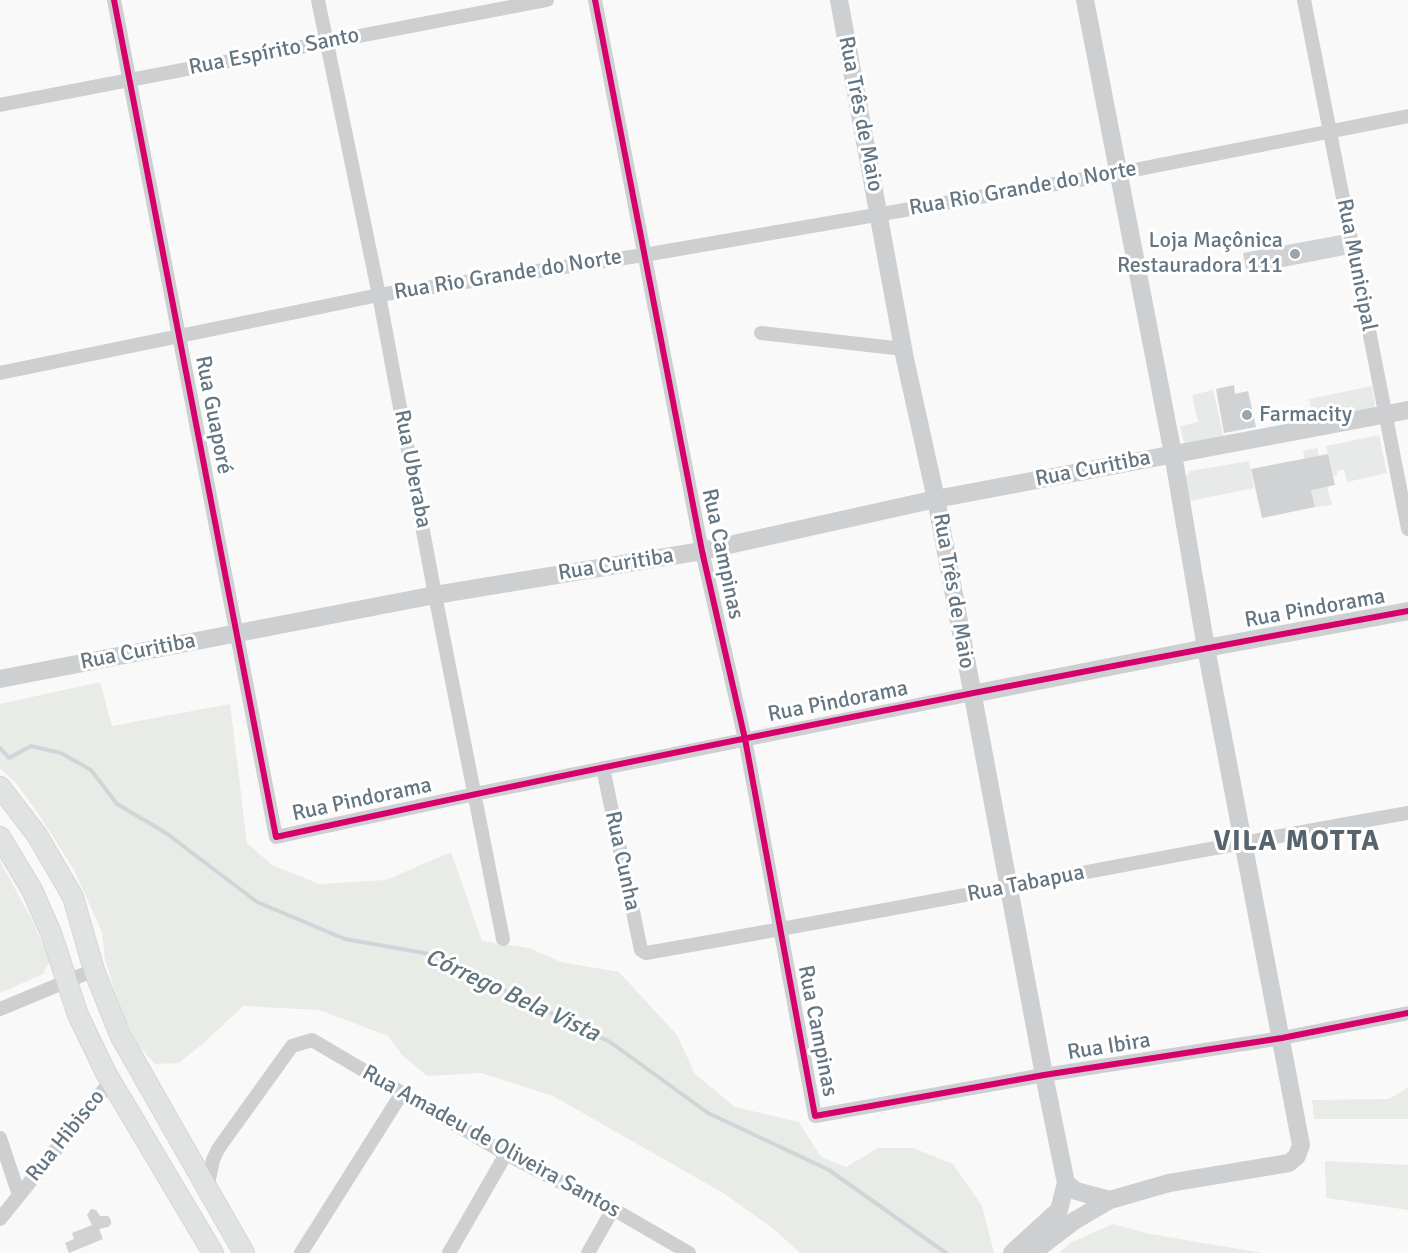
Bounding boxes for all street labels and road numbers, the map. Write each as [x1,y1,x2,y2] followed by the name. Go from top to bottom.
[187,23,361,81] street label: Rua Espírito Santo
[832,34,888,194] street label: Rua Três de Maio
[907,156,1139,222] street label: Rua Rio Grande do Norte
[1330,197,1382,333] street label: Rua Municipal
[392,244,624,306] street label: Rua Rio Grande do Norte
[189,354,237,476] street label: Rua Guaporé
[388,408,436,530] street label: Rua Uberaba
[1033,445,1153,493] street label: Rua Curitiba
[695,486,749,622] street label: Rua Campinas
[926,511,980,671] street label: Rua Três de Maio
[556,543,676,587] street label: Rua Curitiba
[1243,584,1387,634] street label: Rua Pindorama
[78,628,198,676] street label: Rua Curitiba
[766,675,910,729] street label: Rua Pindorama
[290,772,434,828] street label: Rua Pindorama
[599,809,645,913] street label: Rua Cunha
[965,860,1087,908] street label: Rua Tabapua
[791,963,843,1099] street label: Rua Campinas
[1066,1027,1152,1067] street label: Rua Ibira
[357,1060,625,1224] street label: Rua Amadeu de Oliveira Santos
[21,1085,111,1187] street label: Rua Hibisco

